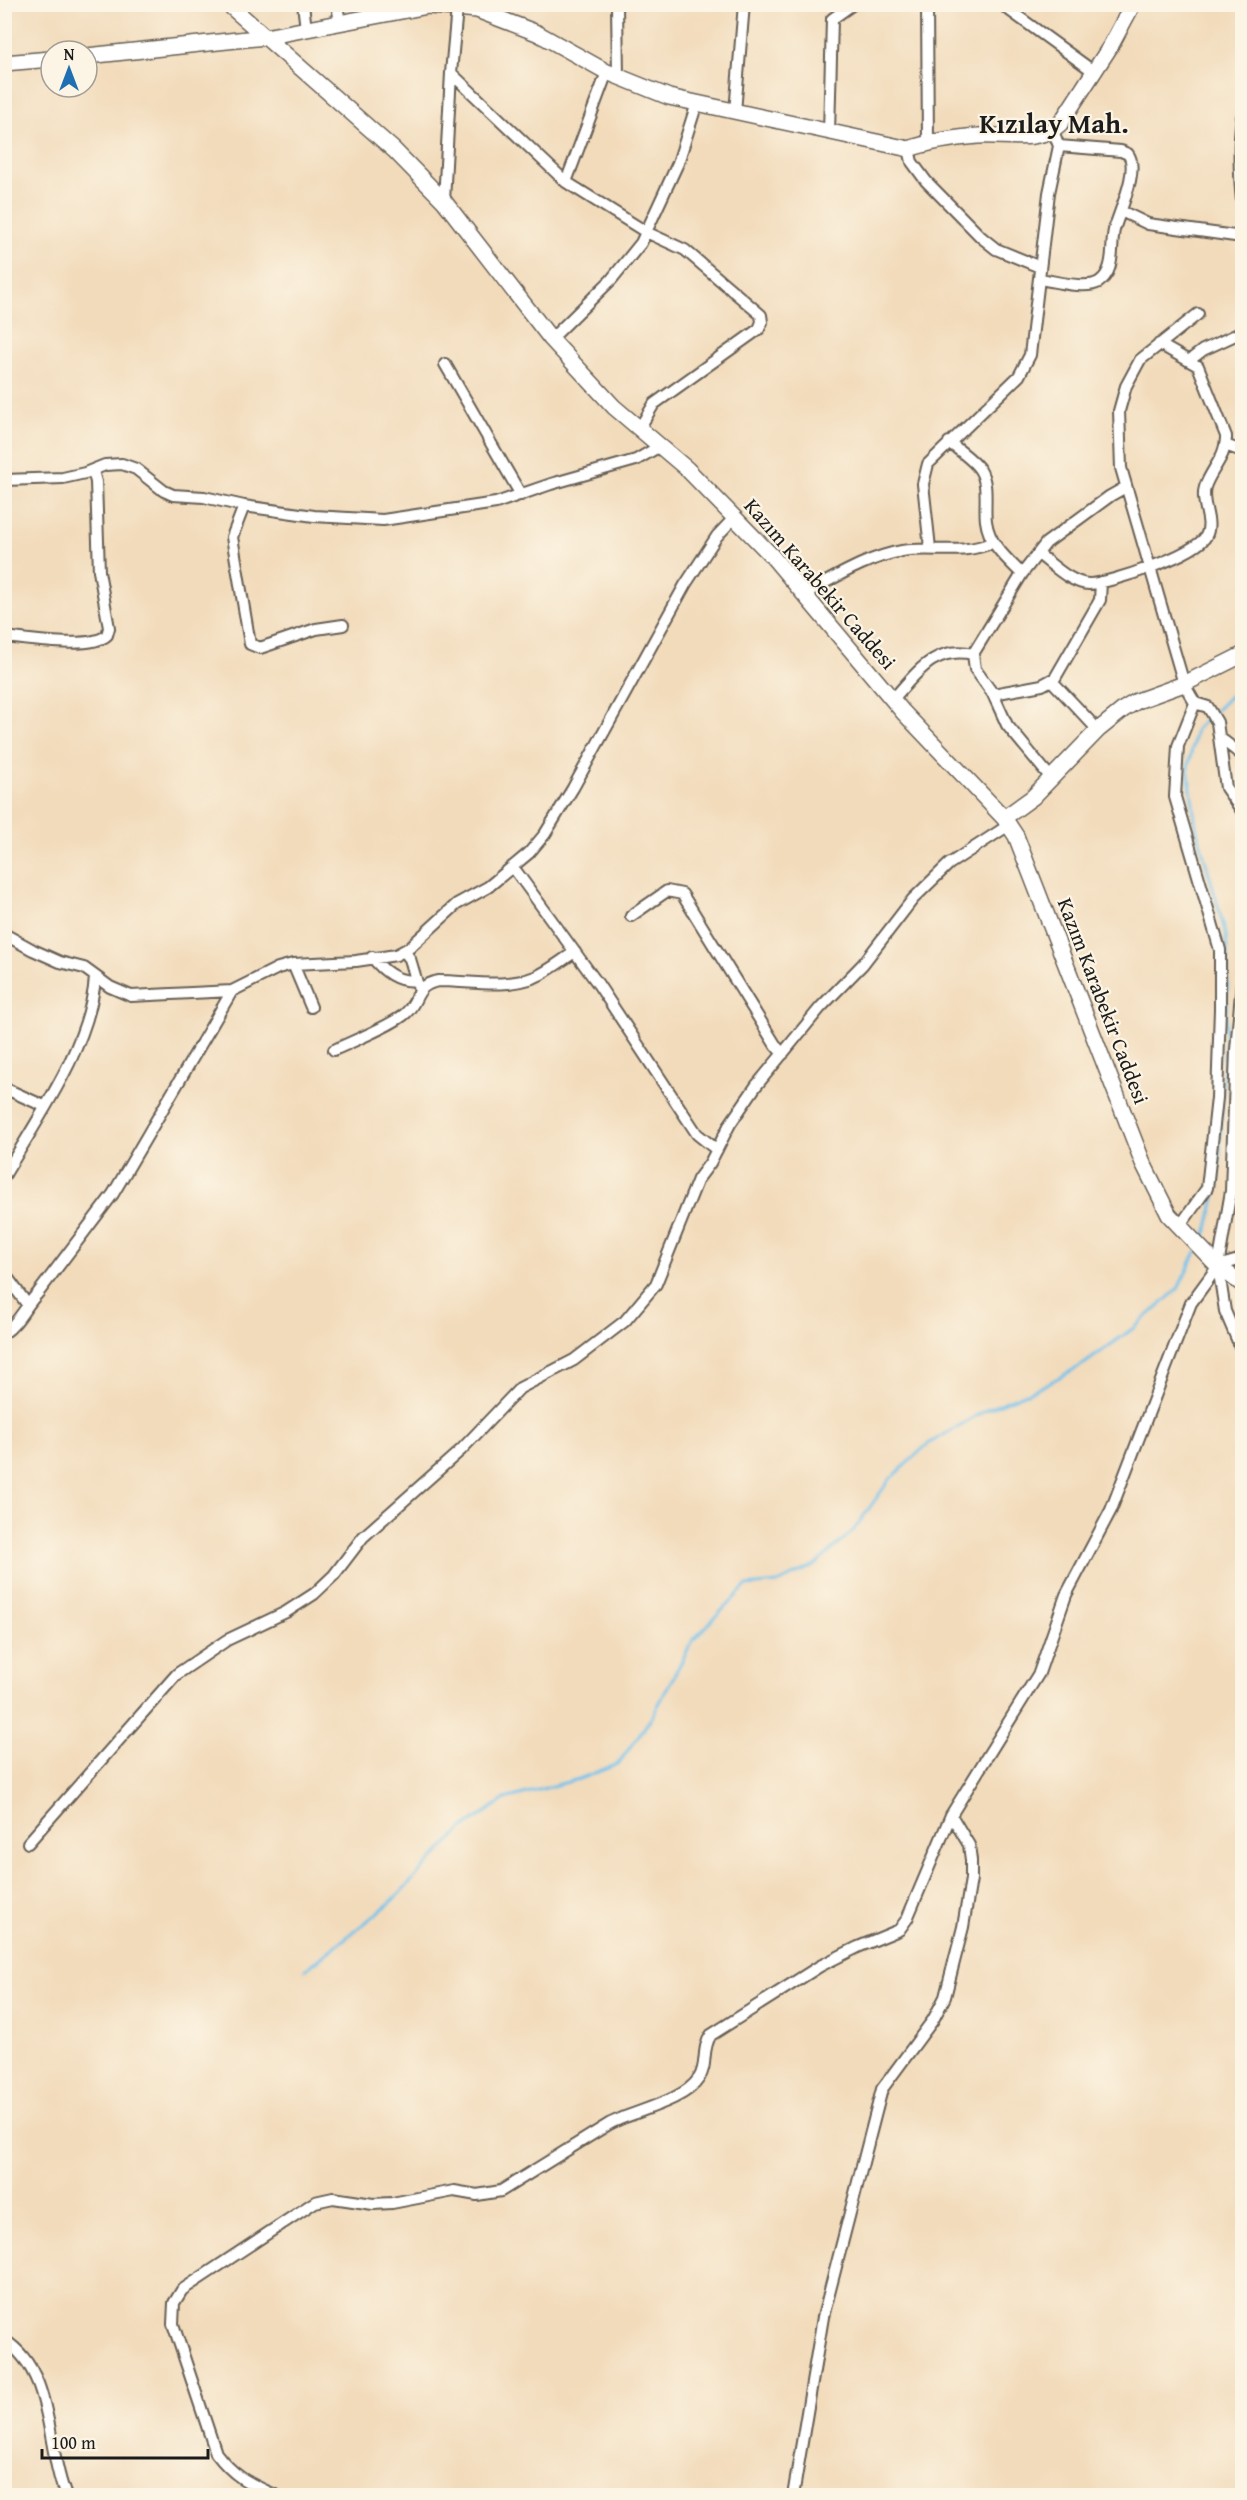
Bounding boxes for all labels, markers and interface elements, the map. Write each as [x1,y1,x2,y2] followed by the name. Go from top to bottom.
[39,39,99,99] north arrow
[64,42,75,66] text: N
[979,103,1129,143] district label: Kızılay Mah.
[737,491,904,676] street label: Kazım Karabekir Caddesi
[1050,893,1157,1108] street label: Kazım Karabekir Caddesi
[42,2422,208,2460] scale bar
[51,2429,96,2456] text: 100 m

